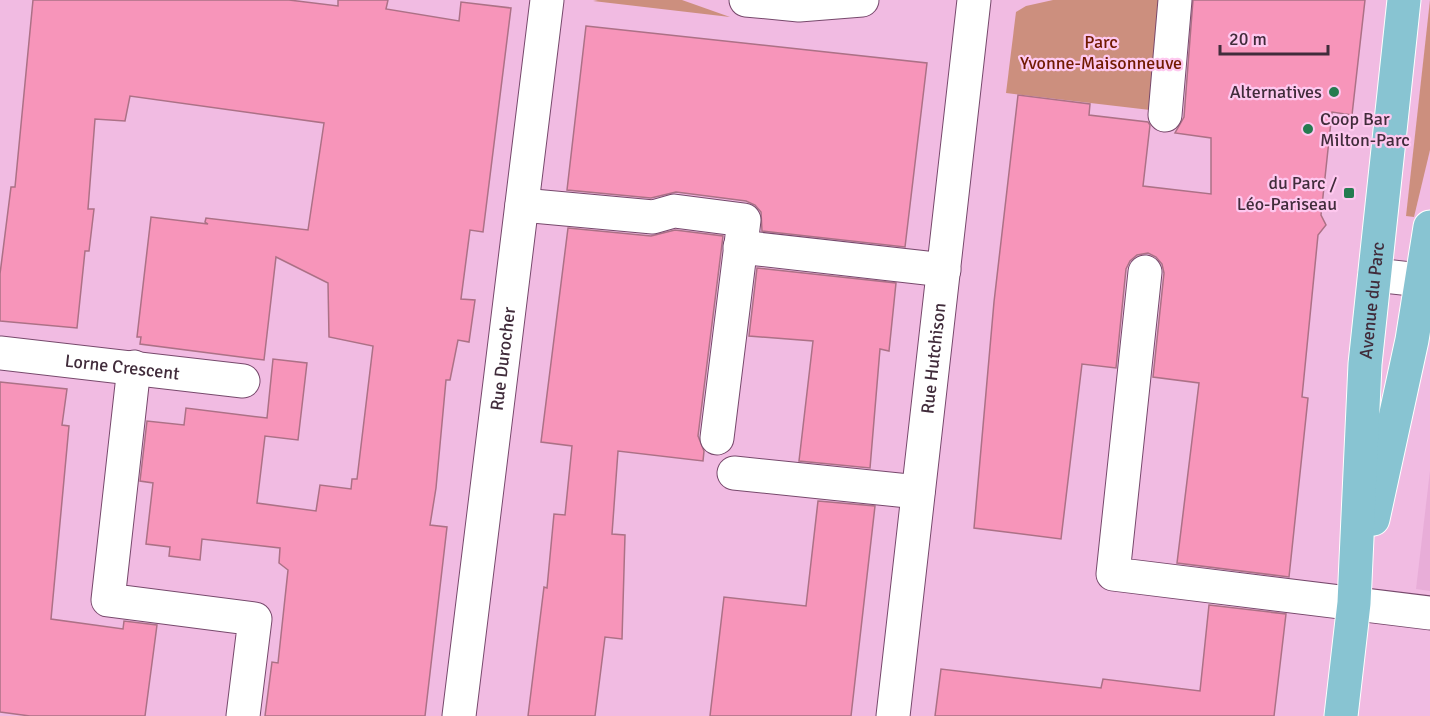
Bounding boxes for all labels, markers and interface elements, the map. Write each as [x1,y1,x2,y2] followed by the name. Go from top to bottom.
[1220,18,1328,56] scale bar
[1229,28,1267,50] text: 20 m
[1020,31,1182,74] park label: Parc Yvonne-Maisonneuve
[1230,81,1322,103] place label: Alternatives
[1327,85,1341,99] marker: Alternatives
[1320,108,1410,151] place label: Coop Bar Milton-Parc
[1301,122,1315,136] marker: Coop Bar Milton-Parc
[1237,172,1337,215] place label: du Parc / Léo-Pariseau
[1342,186,1356,200] marker: du Parc / Léo-Pariseau
[1355,241,1389,360] street label: Avenue du Parc
[916,302,951,415] street label: Rue Hutchison
[486,305,520,412] street label: Rue Durocher
[64,350,181,385] street label: Lorne Crescent

